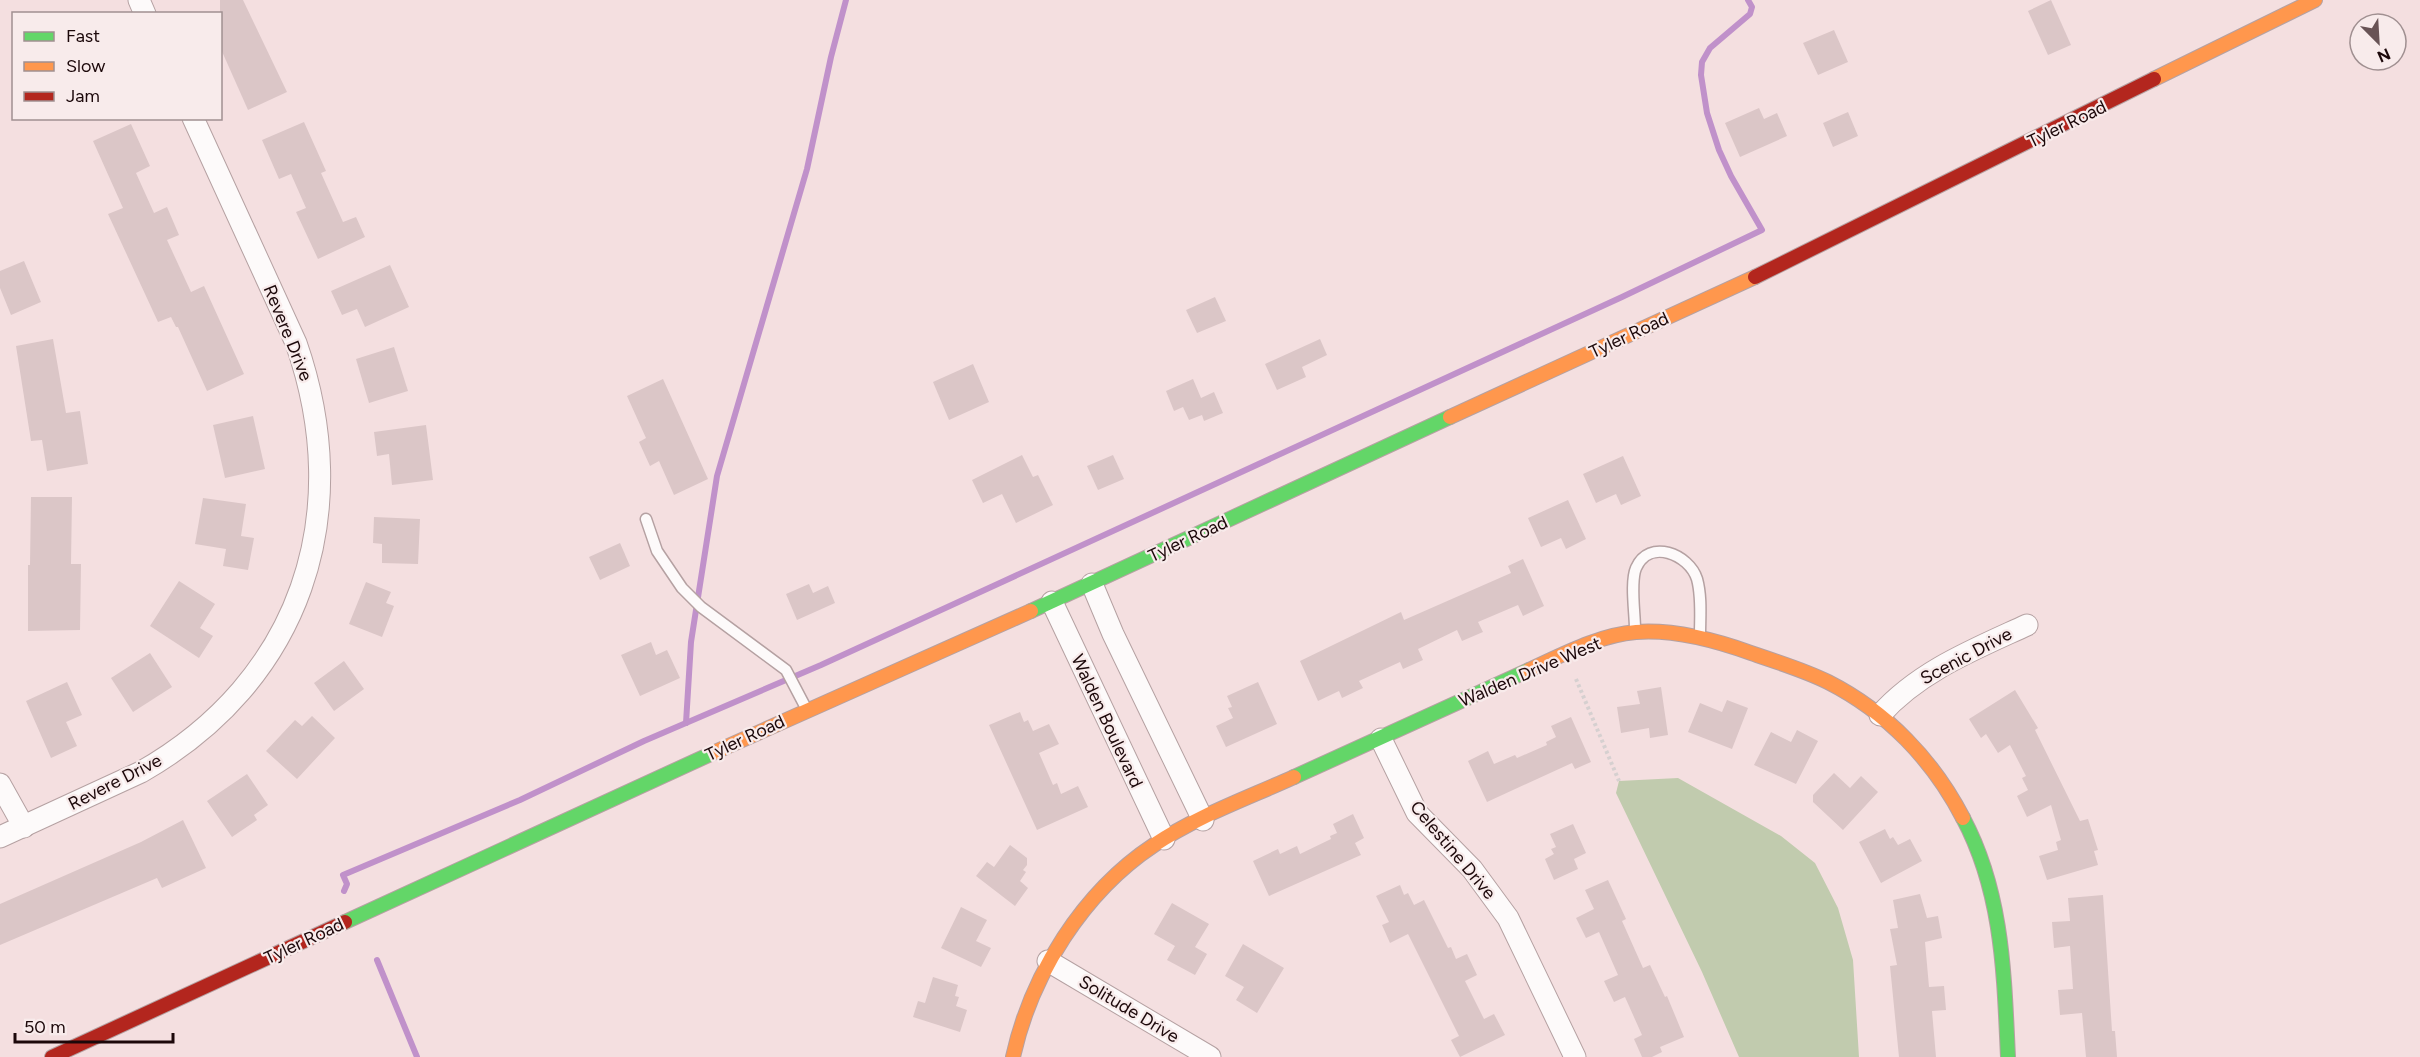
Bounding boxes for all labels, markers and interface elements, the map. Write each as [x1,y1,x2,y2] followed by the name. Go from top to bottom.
[12,12,222,120] legend
[2348,12,2408,72] north arrow
[66,25,100,47] text: Fast
[2374,44,2393,66] text: N
[66,55,105,77] text: Slow
[66,85,100,107] text: Jam
[2024,95,2110,153] street label: Tyler Road
[259,282,317,384] street label: Revere Drive
[1586,307,1672,363] street label: Tyler Road
[1145,511,1231,567] street label: Tyler Road
[1916,623,2016,689] street label: Scenic Drive
[1456,632,1605,712] street label: Walden Drive West
[1066,651,1148,791] street label: Walden Boulevard
[702,710,788,766] street label: Tyler Road
[65,749,165,815] street label: Revere Drive
[1405,796,1501,904] street label: Celestine Drive
[261,913,347,969] street label: Tyler Road
[1075,970,1183,1048] street label: Solitude Drive
[15,1006,172,1044] scale bar
[24,1016,66,1038] text: 50 m

